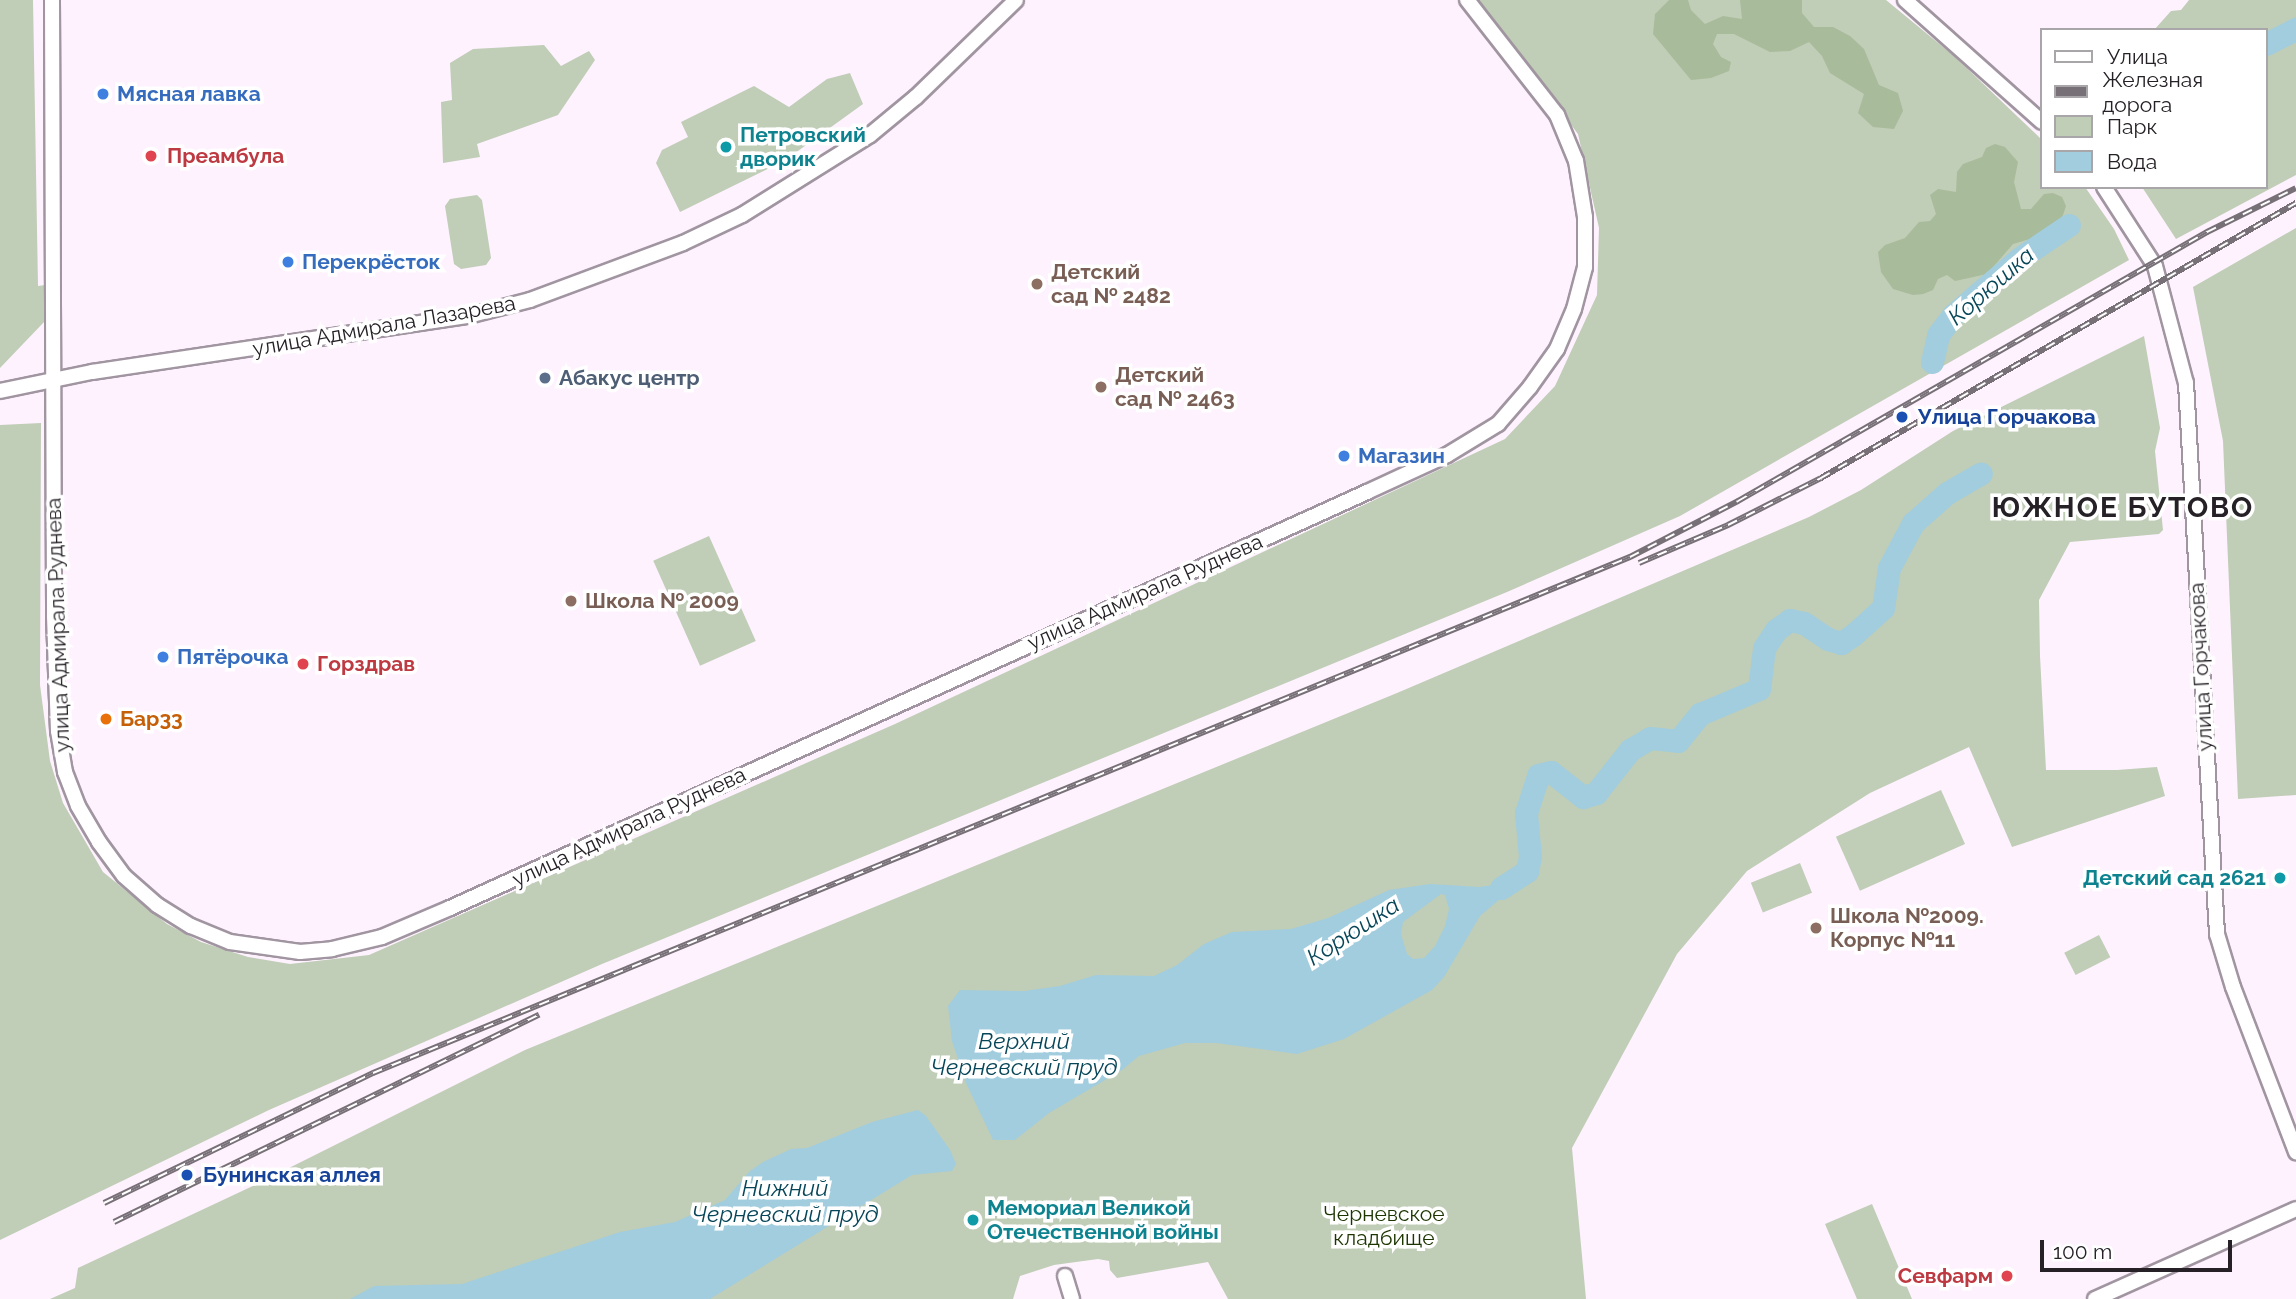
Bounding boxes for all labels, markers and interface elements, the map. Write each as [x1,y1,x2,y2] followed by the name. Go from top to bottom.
[2040,28,2268,189] legend
[2107,44,2168,69] text: Улица
[2102,67,2203,117] text: Железная дорога
[117,81,261,107] place label: Мясная лавка
[95,86,111,102] marker: Мясная лавка
[2107,114,2157,139] text: Парк
[740,122,866,172] place label: Петровский дворик
[718,139,734,155] marker: Петровский дворик
[167,143,284,169] place label: Преамбула
[141,146,161,166] marker: Преамбула
[2107,149,2157,174] text: Вода
[1942,241,2040,331] water label: Корюшка
[302,249,441,275] place label: Перекрёсток
[280,254,296,270] marker: Перекрёсток
[1051,259,1171,309] place label: Детский сад № 2482
[1029,276,1045,292] marker: Детский сад № 2482
[250,290,518,362] street label: улица Адмирала Лазарева
[1115,362,1235,412] place label: Детский сад № 2463
[559,365,700,391] place label: Абакус центр
[537,370,553,386] marker: Абакус центр
[1093,379,1109,395] marker: Детский сад № 2463
[1918,404,2096,430] place label: Улица Горчакова
[1892,407,1912,427] marker: Улица Горчакова
[1358,443,1445,469] place label: Магазин
[1336,448,1352,464] marker: Магазин
[1993,491,2253,525] district label: ЮЖНОЕ БУТОВО
[41,497,75,753] street label: улица Адмирала Руднева
[1023,529,1267,655] street label: улица Адмирала Руднева
[2184,582,2218,752] street label: улица Горчакова
[585,588,739,614] place label: Школа № 2009
[563,593,579,609] marker: Школа № 2009
[177,644,289,670] place label: Пятёрочка
[155,649,171,665] marker: Пятёрочка
[317,651,415,677] place label: Горздрав
[295,656,311,672] marker: Горздрав
[120,706,183,732] place label: Бар33
[98,711,114,727] marker: Бар33
[508,762,750,892] street label: улица Адмирала Руднева
[2083,865,2266,891] place label: Детский сад 2621
[2272,870,2288,886] marker: Детский сад 2621
[1301,891,1405,971] water label: Корюшка
[1830,903,1984,953] place label: Школа №2009. Корпус №11
[1808,920,1824,936] marker: Школа №2009. Корпус №11
[930,1027,1118,1081] water label: Верхний Черневский пруд
[203,1162,381,1188] place label: Бунинская аллея
[177,1165,197,1185] marker: Бунинская аллея
[691,1174,879,1228] water label: Нижний Черневский пруд
[987,1195,1219,1245] place label: Мемориал Великой Отечественной войны
[1323,1201,1445,1251] park label: Черневское кладбище
[965,1212,981,1228] marker: Мемориал Великой Отечественной войны
[2044,1226,2236,1270] scale bar
[2053,1239,2112,1264] text: 100 m
[1898,1263,1993,1289] place label: Севфарм
[1999,1268,2015,1284] marker: Севфарм

